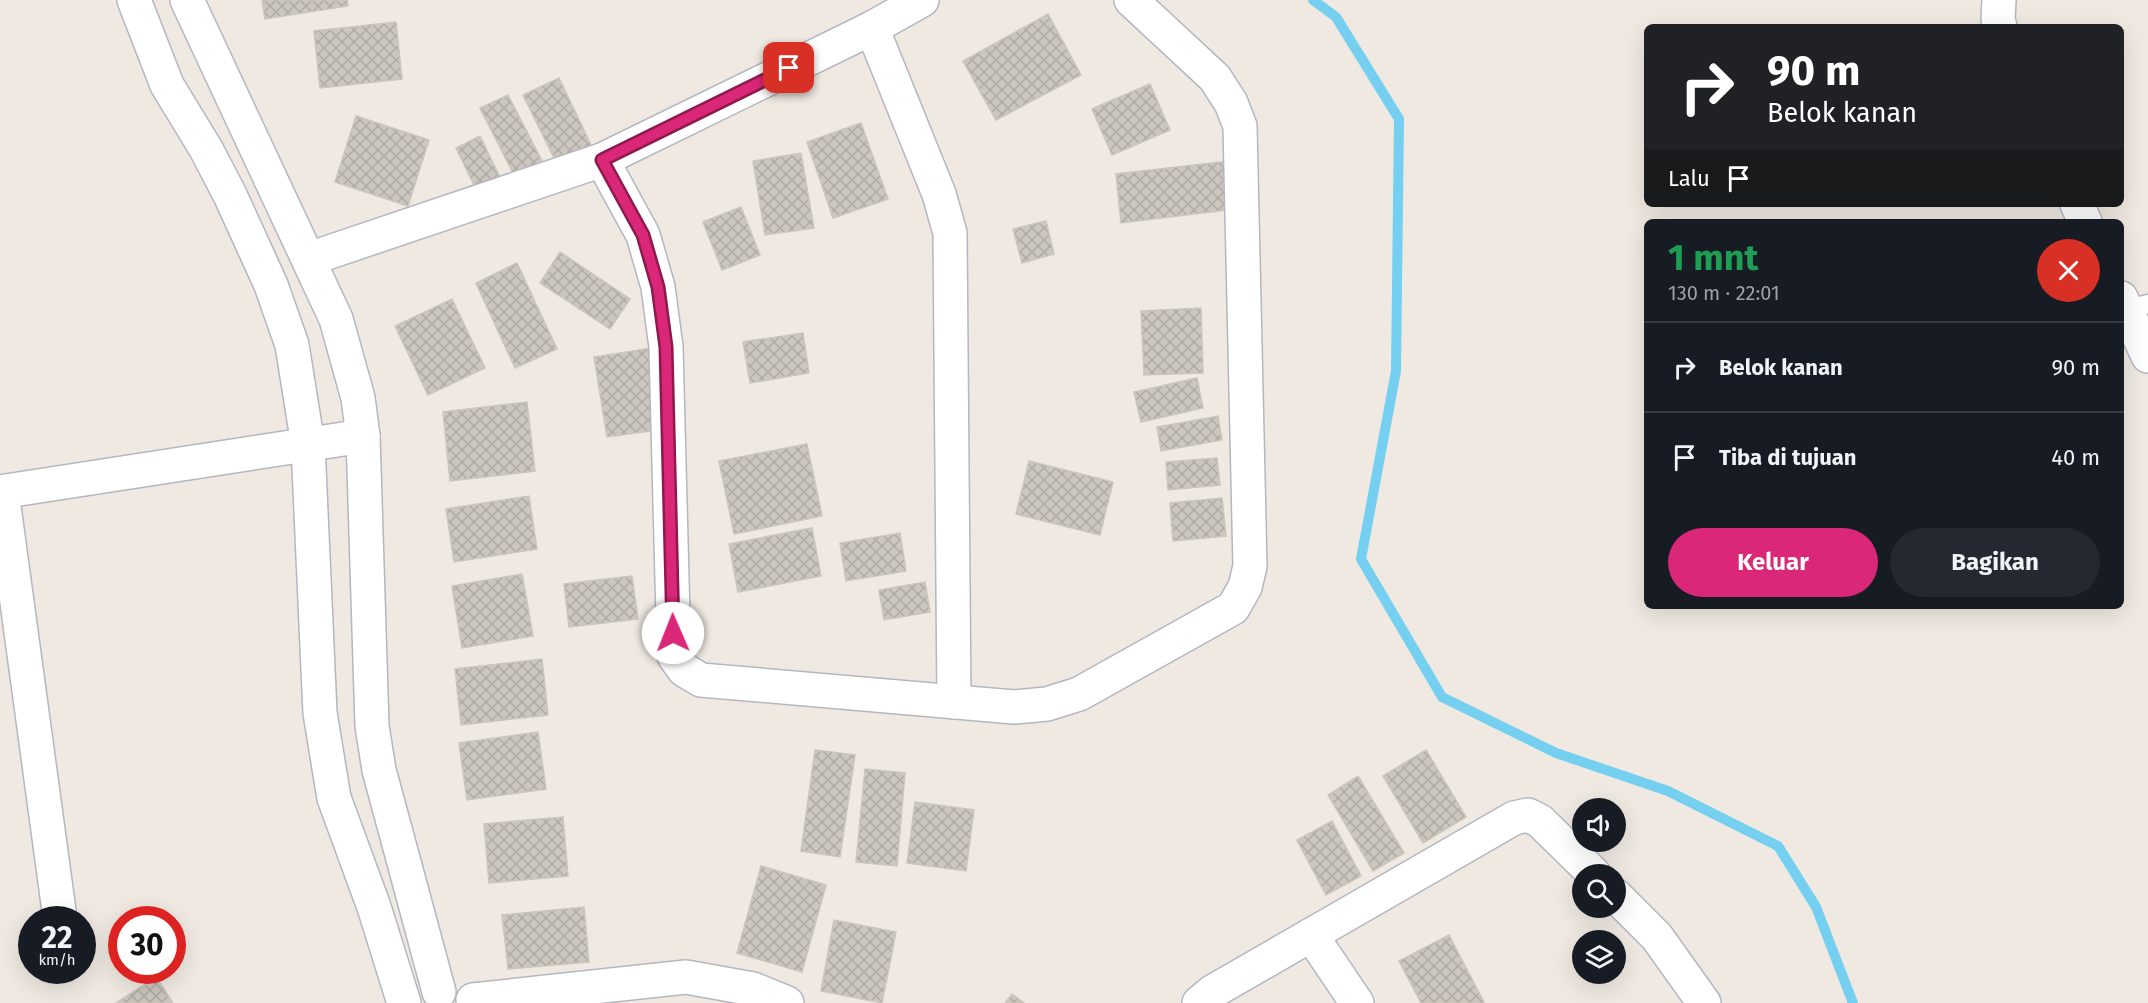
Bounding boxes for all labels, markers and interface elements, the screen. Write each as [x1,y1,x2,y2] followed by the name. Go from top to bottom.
[763,42,814,93] pin
[1767,46,1861,96] text: 90 m
[1668,48,1746,126] icon: right
[772,51,805,84] icon: arrive
[1767,97,1917,129] text: Belok kanan
[1722,162,1755,195] icon: arrive
[1668,165,1710,192] text: Lalu
[1668,236,1758,280] text: 1 mnt
[2037,239,2100,302] button: close
[1668,281,1780,305] text: 130 m · 22:01
[1668,351,1701,384] icon: right
[1719,354,1843,381] text: Belok kanan
[2051,354,2100,381] text: 90 m
[1668,441,1701,474] icon: arrive
[1719,444,1856,471] text: Tiba di tujuan
[2051,444,2100,471] text: 40 m
[1668,528,1878,597] button: Keluar
[1890,528,2100,597] button: Bagikan
[641,601,705,665] position arrow
[1572,798,1626,984] map controls
[1572,798,1626,852] button: sound
[1572,864,1626,918] button: search
[108,906,186,984] speed limit sign: 30
[41,920,73,956] text: 22
[1572,930,1626,984] button: layers
[38,951,76,969] text: km/h

